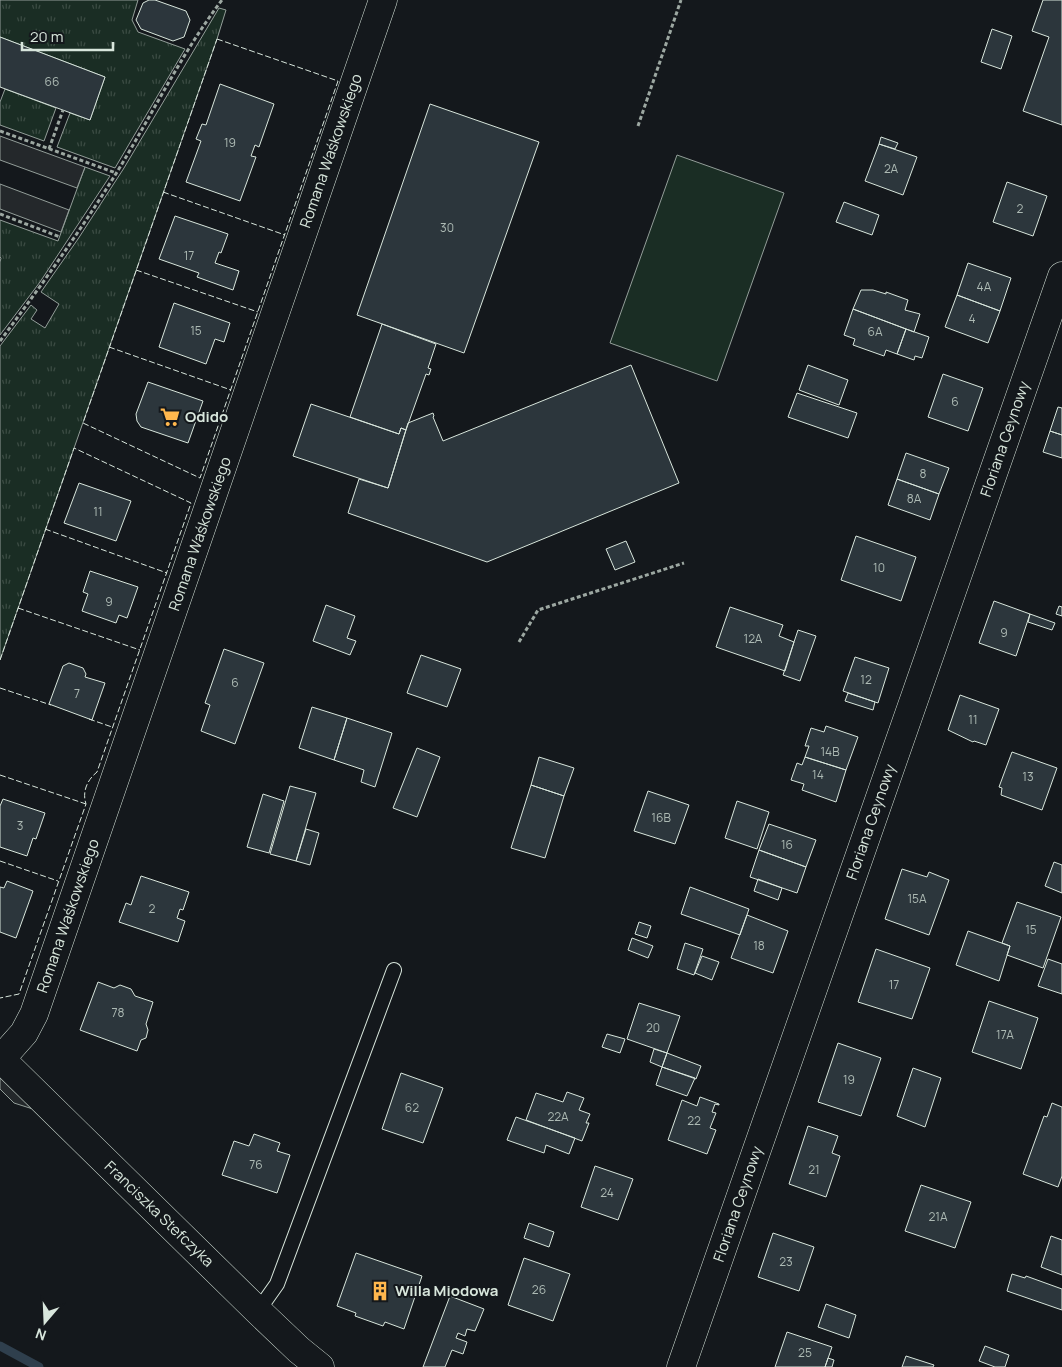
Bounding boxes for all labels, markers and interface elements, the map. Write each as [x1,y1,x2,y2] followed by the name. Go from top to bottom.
[22,20,114,52] scale bar
[30,26,63,47] text: 20 m
[294,71,367,231] street label: Romana Waśkowskiego
[45,73,59,90] house number: 66
[224,134,236,151] house number: 19
[884,160,898,177] house number: 2A
[1017,200,1024,217] house number: 2
[440,219,454,236] house number: 30
[184,247,194,264] house number: 17
[977,278,992,295] house number: 4A
[968,310,976,327] house number: 4
[190,322,202,339] house number: 15
[867,323,883,340] house number: 6A
[975,378,1034,500] street label: Floriana Ceynowy
[951,393,959,410] house number: 6
[159,406,181,428] supermarket icon: Odido
[185,406,228,427] place label: Odido
[163,454,236,614] street label: Romana Waśkowskiego
[920,465,927,482] house number: 8
[907,490,922,507] house number: 8A
[93,503,103,520] house number: 11
[873,559,885,576] house number: 10
[105,593,113,610] house number: 9
[1000,624,1008,641] house number: 9
[744,630,763,647] house number: 12A
[860,671,872,688] house number: 12
[231,674,239,691] house number: 6
[74,685,80,702] house number: 7
[968,711,978,728] house number: 11
[820,743,840,760] house number: 14B
[841,761,900,883] street label: Floriana Ceynowy
[812,766,824,783] house number: 14
[1022,768,1034,785] house number: 13
[651,809,671,826] house number: 16B
[17,817,23,834] house number: 3
[31,836,104,996] street label: Romana Waśkowskiego
[781,836,793,853] house number: 16
[907,890,927,907] house number: 15A
[149,900,156,917] house number: 2
[1025,921,1037,938] house number: 15
[753,937,765,954] house number: 18
[889,976,899,993] house number: 17
[112,1004,125,1021] house number: 78
[646,1019,660,1036] house number: 20
[996,1026,1014,1043] house number: 17A
[843,1071,855,1088] house number: 19
[405,1099,419,1116] house number: 62
[547,1108,569,1125] house number: 22A
[687,1112,701,1129] house number: 22
[708,1143,767,1265] street label: Floriana Ceynowy
[100,1156,219,1271] street label: Franciszka Stefczyka
[249,1156,263,1173] house number: 76
[808,1161,820,1178] house number: 21
[600,1184,614,1201] house number: 24
[928,1208,948,1225] house number: 21A
[779,1253,793,1270] house number: 23
[369,1280,391,1302] building icon: Willa Miodowa
[395,1280,498,1301] place label: Willa Miodowa
[532,1281,546,1298] house number: 26
[20,1297,70,1347] north arrow
[33,1324,48,1345] text: N
[798,1344,812,1361] house number: 25

